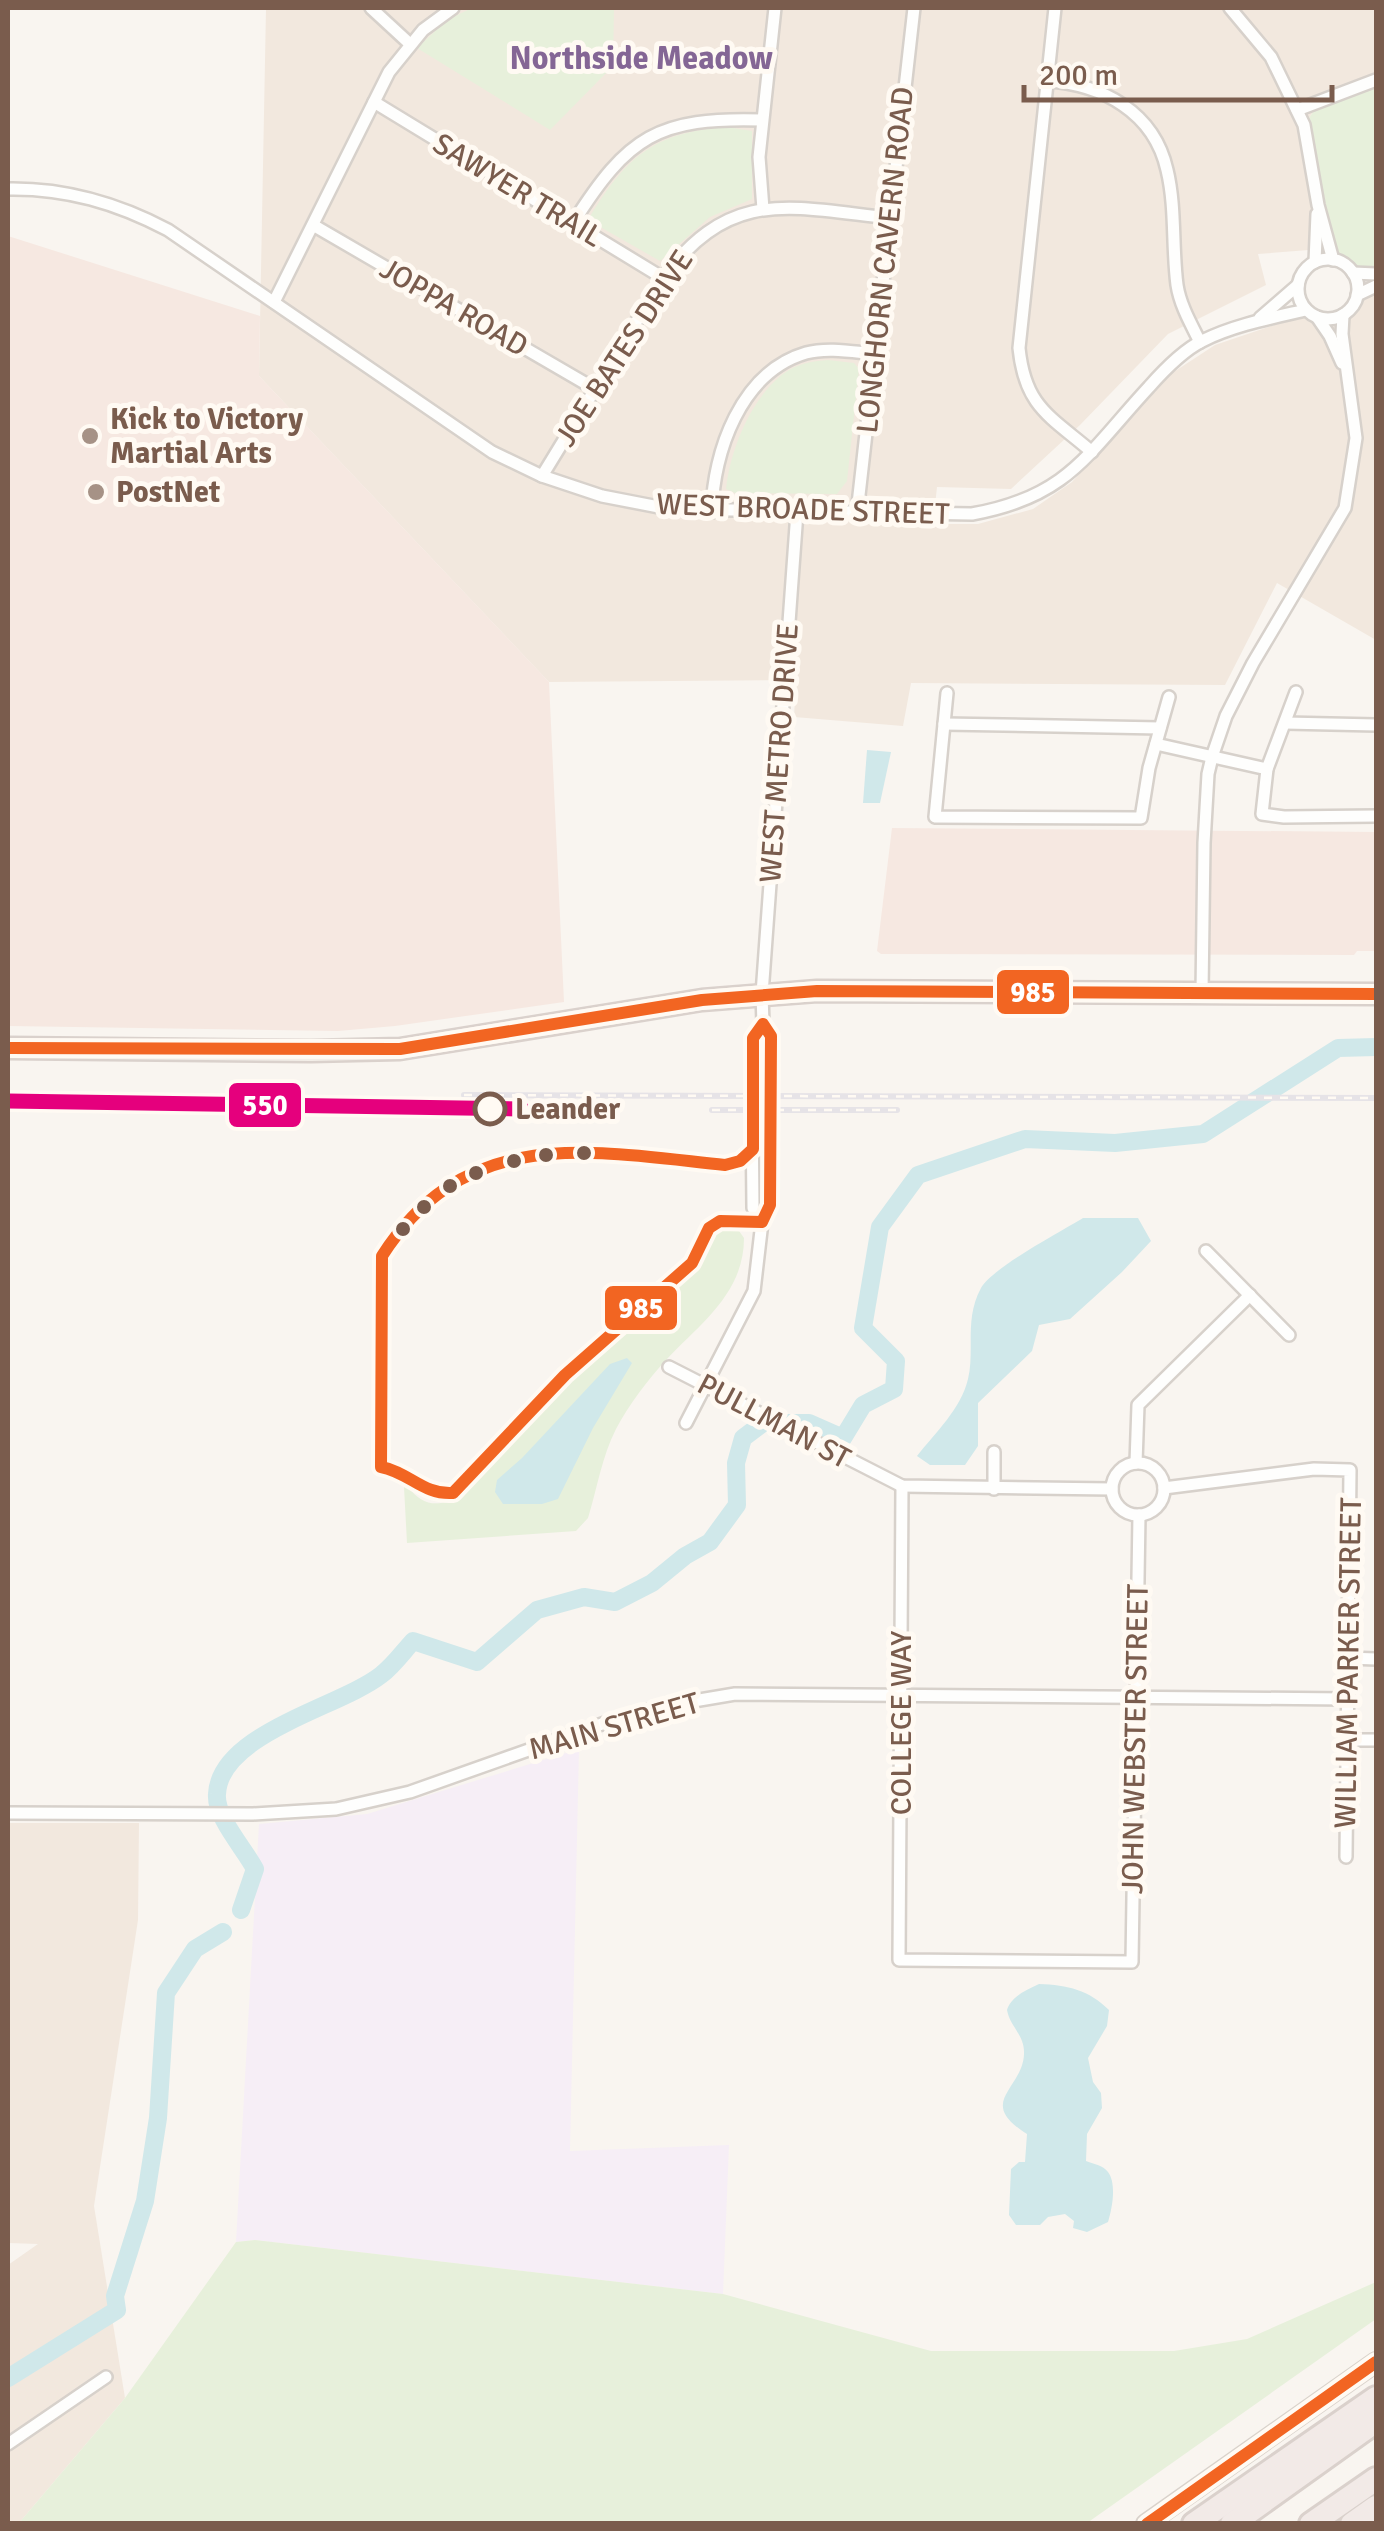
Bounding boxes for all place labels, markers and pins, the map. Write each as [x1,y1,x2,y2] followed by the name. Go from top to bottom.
[110,401,303,472] place label: Kick to Victory Martial Arts
[79,425,101,447] marker: Kick to Victory Martial Arts
[116,474,220,511] place label: PostNet
[85,481,107,503] marker: PostNet
[515,1091,620,1128] place label: Leander
[474,1093,506,1125] marker: Leander
[574,1143,594,1163] unlabelled marker
[536,1145,556,1165] unlabelled marker
[504,1151,524,1171] unlabelled marker
[466,1163,486,1183] unlabelled marker
[440,1176,460,1196] unlabelled marker
[414,1197,434,1217] unlabelled marker
[393,1219,413,1239] unlabelled marker

